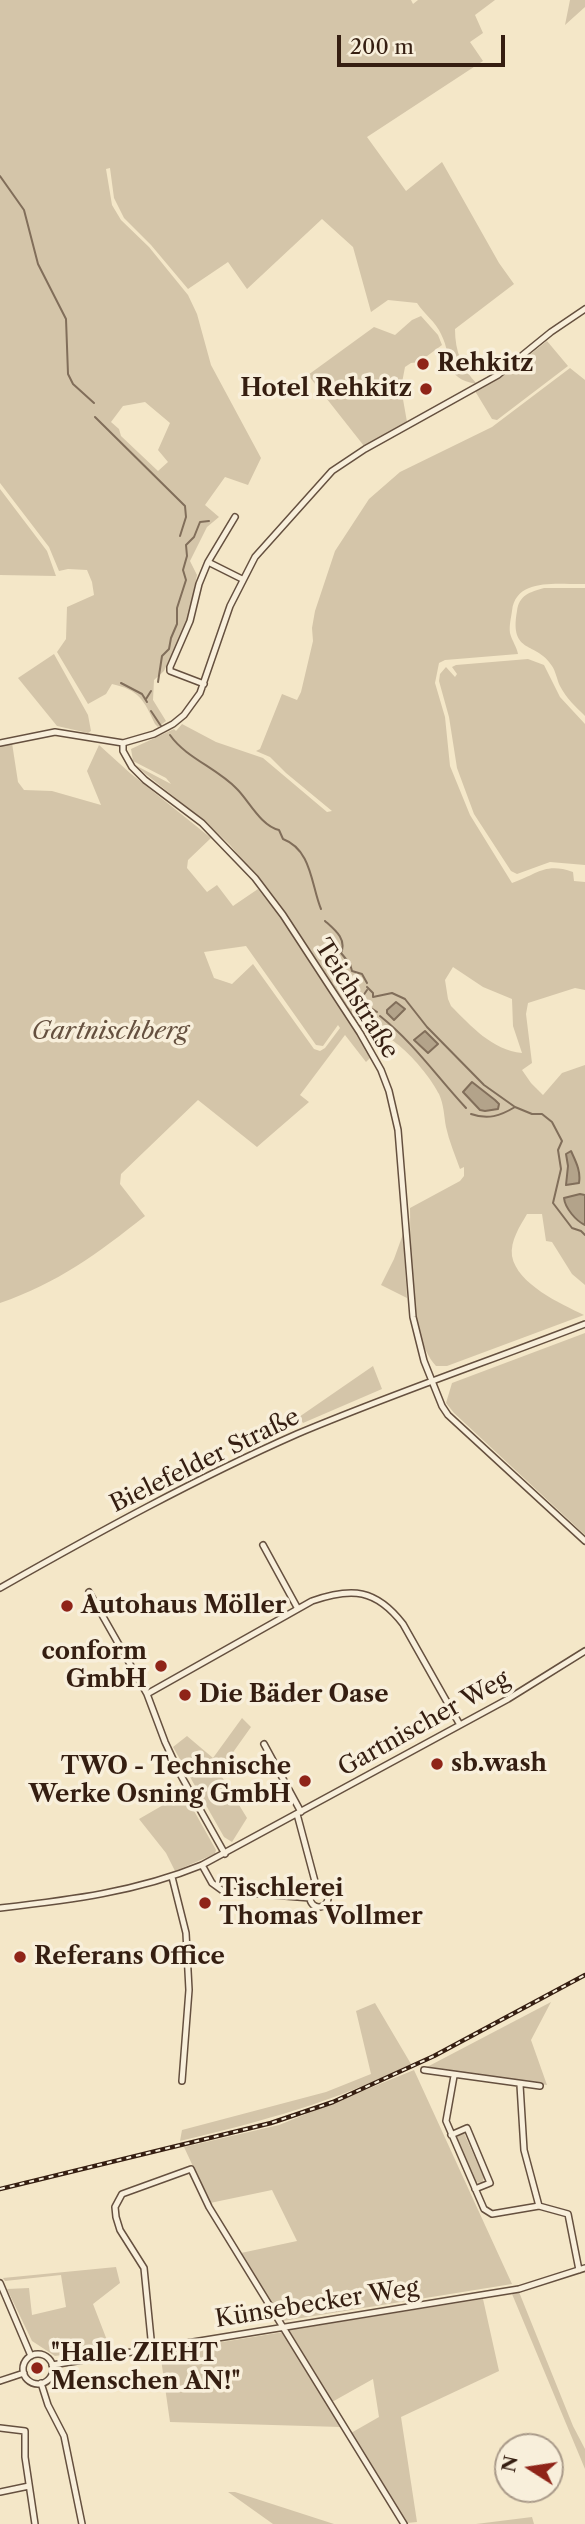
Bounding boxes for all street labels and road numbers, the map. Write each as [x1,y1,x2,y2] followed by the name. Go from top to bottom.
[308,934,404,1064] street label: Teichstraße
[106,1403,304,1519] street label: Bielefelder Straße
[333,1665,515,1783] street label: Gartnischer Weg
[213,2274,421,2334] street label: Künsebecker Weg

